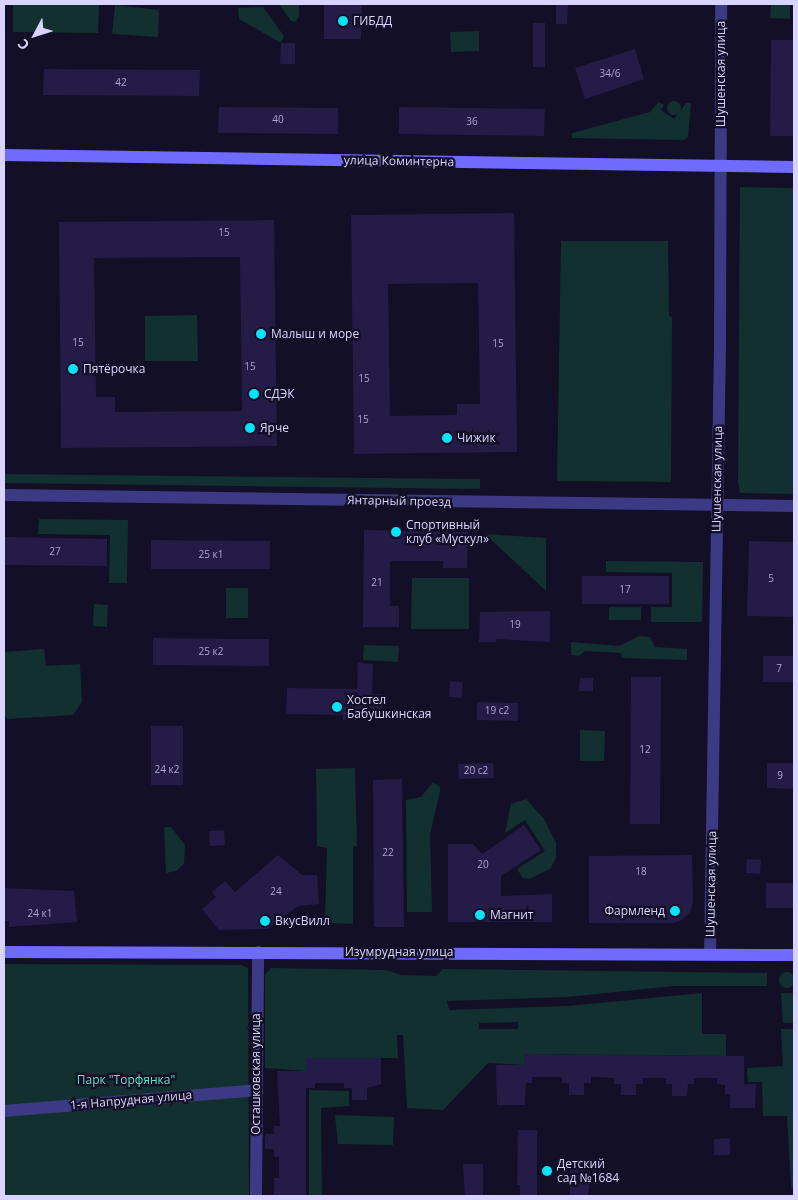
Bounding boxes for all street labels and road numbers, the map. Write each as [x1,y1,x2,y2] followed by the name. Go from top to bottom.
[714,21,728,127] street label: Шушенская улица
[344,153,454,169] street label: улица Коминтерна
[709,426,725,532] street label: Шушенская улица
[347,493,451,509] street label: Янтарный проезд
[703,831,719,937] street label: Шушенская улица
[345,945,453,959] street label: Изумрудная улица
[249,1013,263,1135] street label: Осташковская улица
[69,1087,193,1113] street label: 1-я Напрудная улица

